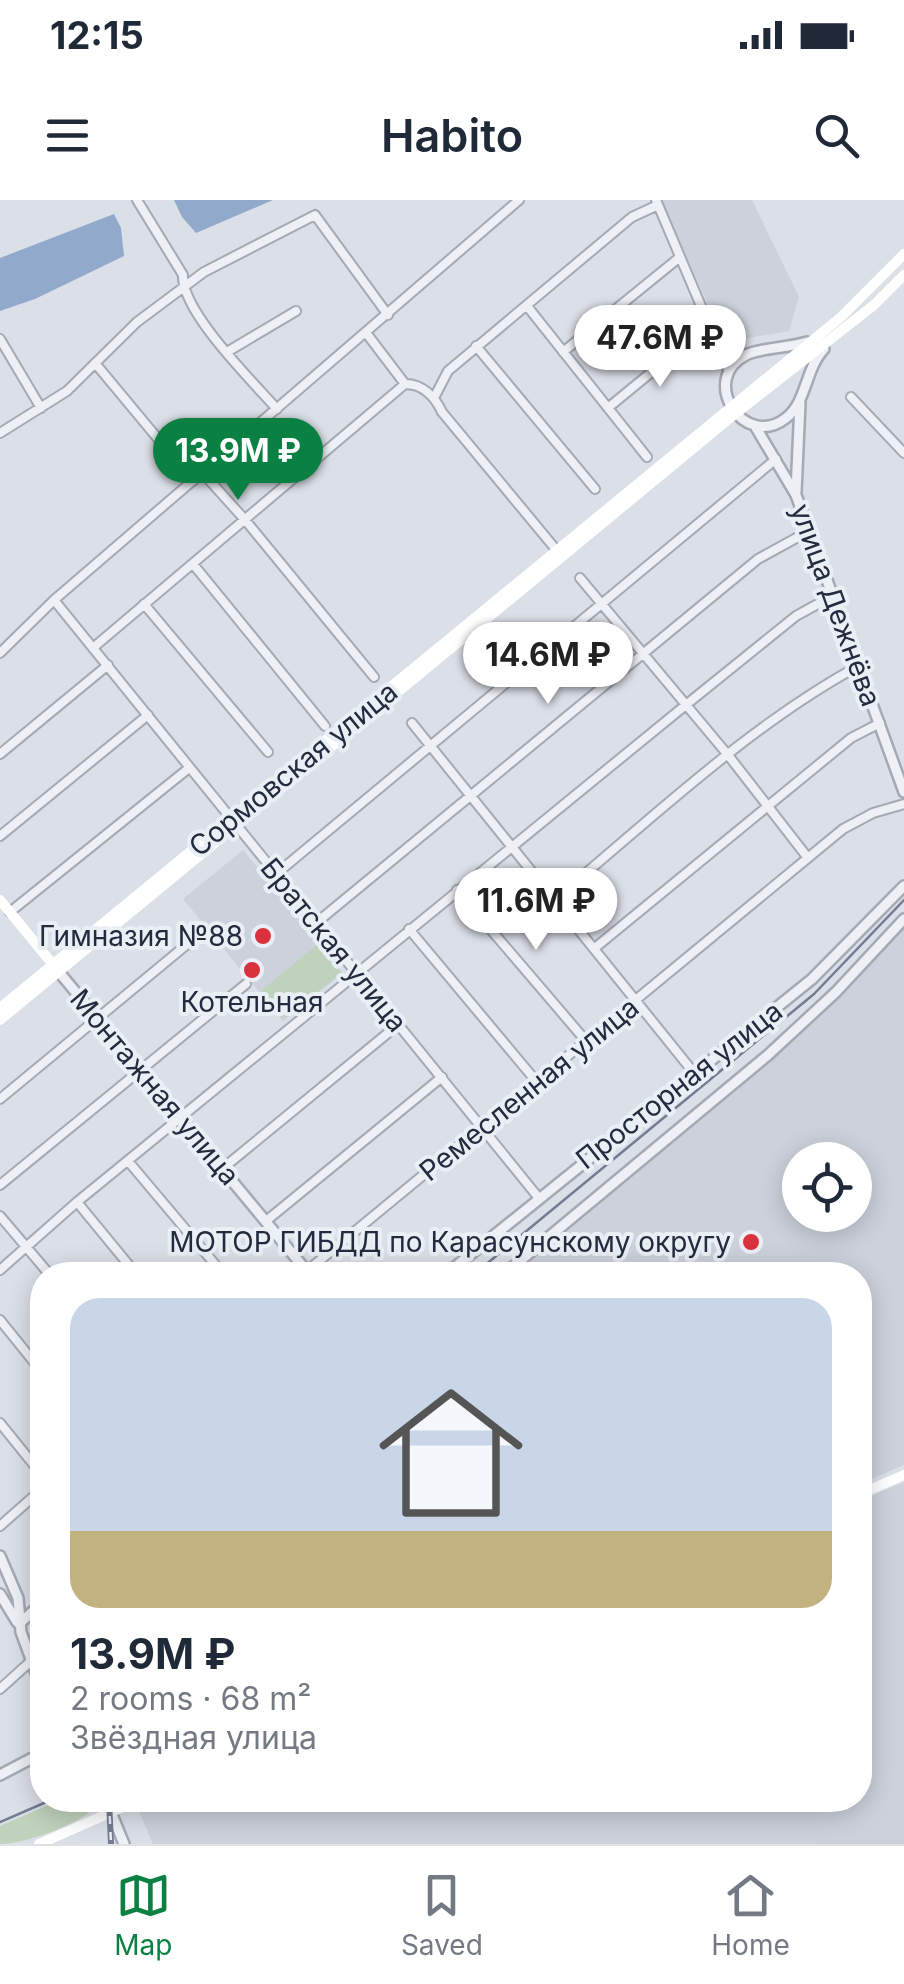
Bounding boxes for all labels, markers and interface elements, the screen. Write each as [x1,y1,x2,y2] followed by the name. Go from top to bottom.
[50,12,144,58] text: 12:15
[40,108,95,163] icon: menu
[381,108,523,163] text: Habito
[809,108,864,163] icon: search
[568,305,752,390] pin: 47.6M ₽
[596,318,724,357] text: 47.6M ₽
[146,418,330,503] pin: 13.9M ₽
[175,431,301,470] text: 13.9M ₽
[784,499,888,711] street label: улица Дежнёва
[456,622,640,707] pin: 14.6M ₽
[485,635,611,674] text: 14.6M ₽
[182,674,404,864] street label: Сормовская улица
[254,851,414,1039] street label: Братская улица
[444,868,628,953] pin: 11.6M ₽
[476,881,596,920] text: 11.6M ₽
[39,919,243,953] place label: Гимназия №88
[252,925,274,947] marker: Гимназия №88
[241,959,263,981] marker: Котельная
[63,982,247,1192] street label: Монтажная улица
[181,985,323,1019] place label: Котельная
[413,990,645,1188] street label: Ремесленная улица
[569,994,789,1176] street label: Просторная улица
[782,1142,872,1232] map controls
[782,1142,872,1232] button: locate
[169,1225,731,1259] place label: МОТОР ГИБДД по Карасунскому округу
[740,1231,762,1253] marker: МОТОР ГИБДД по Карасунскому округу
[361,1363,541,1543] icon: home
[70,1628,235,1679] text: 13.9M ₽
[70,1679,311,1718] text: 2 rooms · 68 m²
[70,1718,317,1757] text: Звёздная улица
[114,1868,172,1962] tab: Map
[401,1868,483,1962] tab: Saved
[711,1868,790,1962] tab: Home

